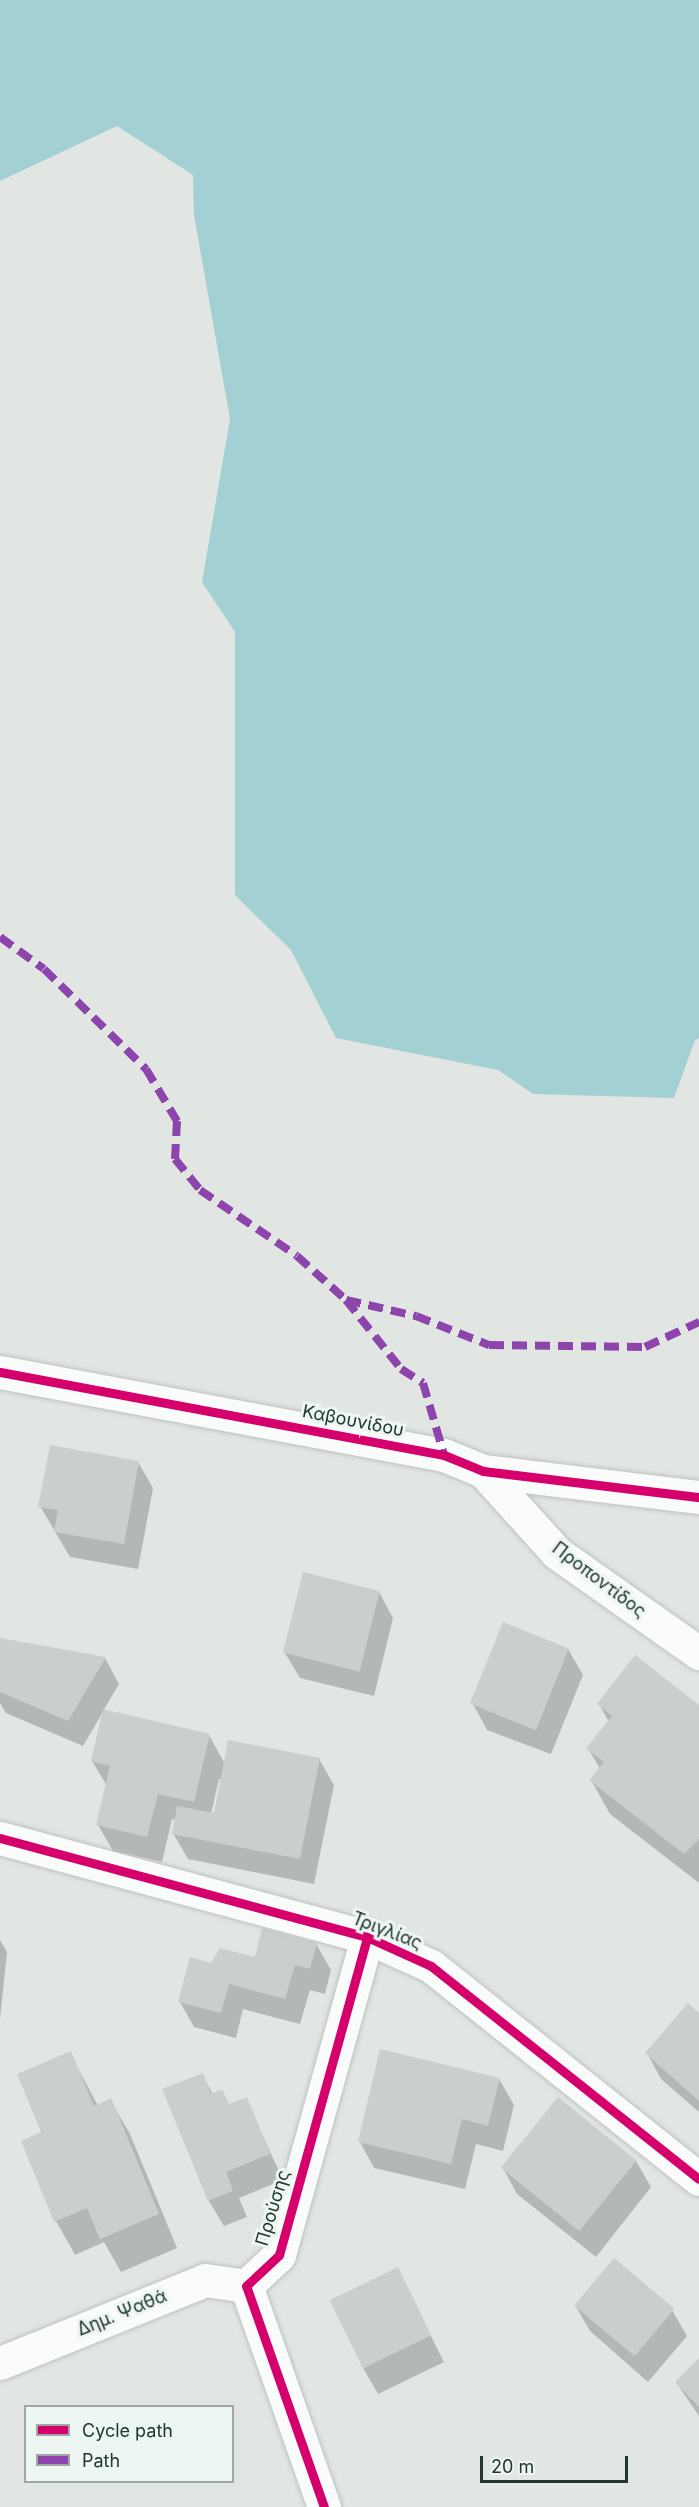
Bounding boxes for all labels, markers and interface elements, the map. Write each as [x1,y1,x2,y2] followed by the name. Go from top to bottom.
[300,1401,406,1441] street label: Καβουνίδου
[548,1538,650,1622] street label: Προποντίδος
[349,1908,425,1954] street label: Τριγλίας
[251,2167,295,2249] street label: Προύσης
[74,2285,170,2341] street label: Δημ. Ψαθά
[24,2405,234,2483] legend
[82,2420,173,2441] text: Cycle path
[483,2444,632,2482] scale bar
[82,2450,120,2471] text: Path
[491,2456,534,2477] text: 20 m

